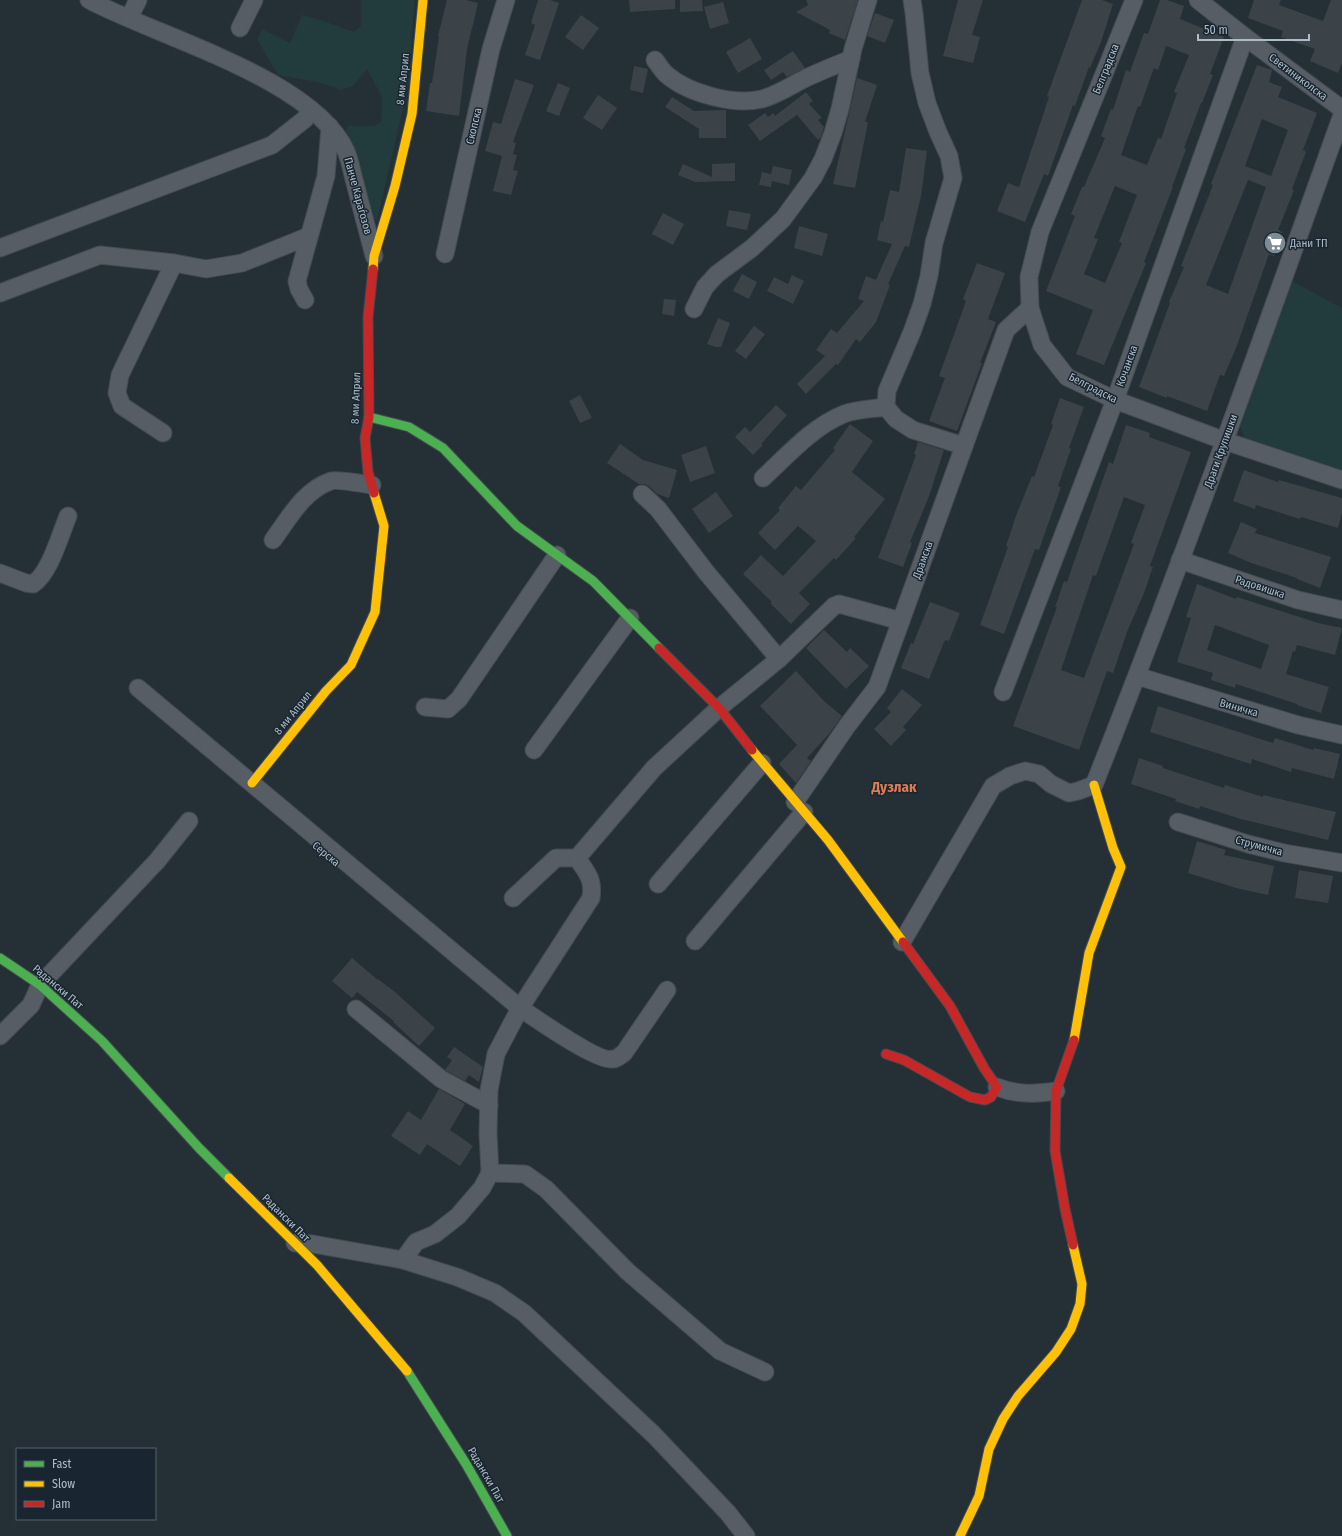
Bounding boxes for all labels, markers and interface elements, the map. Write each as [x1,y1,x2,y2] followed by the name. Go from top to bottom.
[1198,16,1309,42] scale bar
[1204,23,1228,37] text: 50 m
[1090,42,1122,96] street label: Белградска
[1266,51,1330,103] street label: Светиниколска
[394,52,412,106] street label: 8 ми Април
[463,106,485,146] street label: Скопска
[341,156,375,236] street label: Панче Караѓозов
[1262,230,1288,256] supermarket icon: Дани ТП
[1289,237,1328,250] place label: Дани ТП
[1113,343,1141,389] street label: Кочанска
[1067,370,1119,406] street label: Белградска
[349,372,363,424] street label: 8 ми Април
[1201,412,1240,490] street label: Драги Крупишки
[910,539,936,582] street label: Драмска
[1233,573,1287,601] street label: Радовишка
[271,689,315,737] street label: 8 ми Април
[1218,696,1260,720] street label: Виничка
[870,778,917,796] district label: Дузлак
[1234,833,1284,859] street label: Струмичка
[310,839,342,869] street label: Серска
[30,962,86,1012] street label: Радански Пат
[259,1191,313,1245] street label: Радански Пат
[465,1445,507,1506] street label: Радански Пат
[16,1448,156,1520] legend
[52,1457,71,1471] text: Fast
[52,1477,75,1491] text: Slow
[52,1497,70,1511] text: Jam

